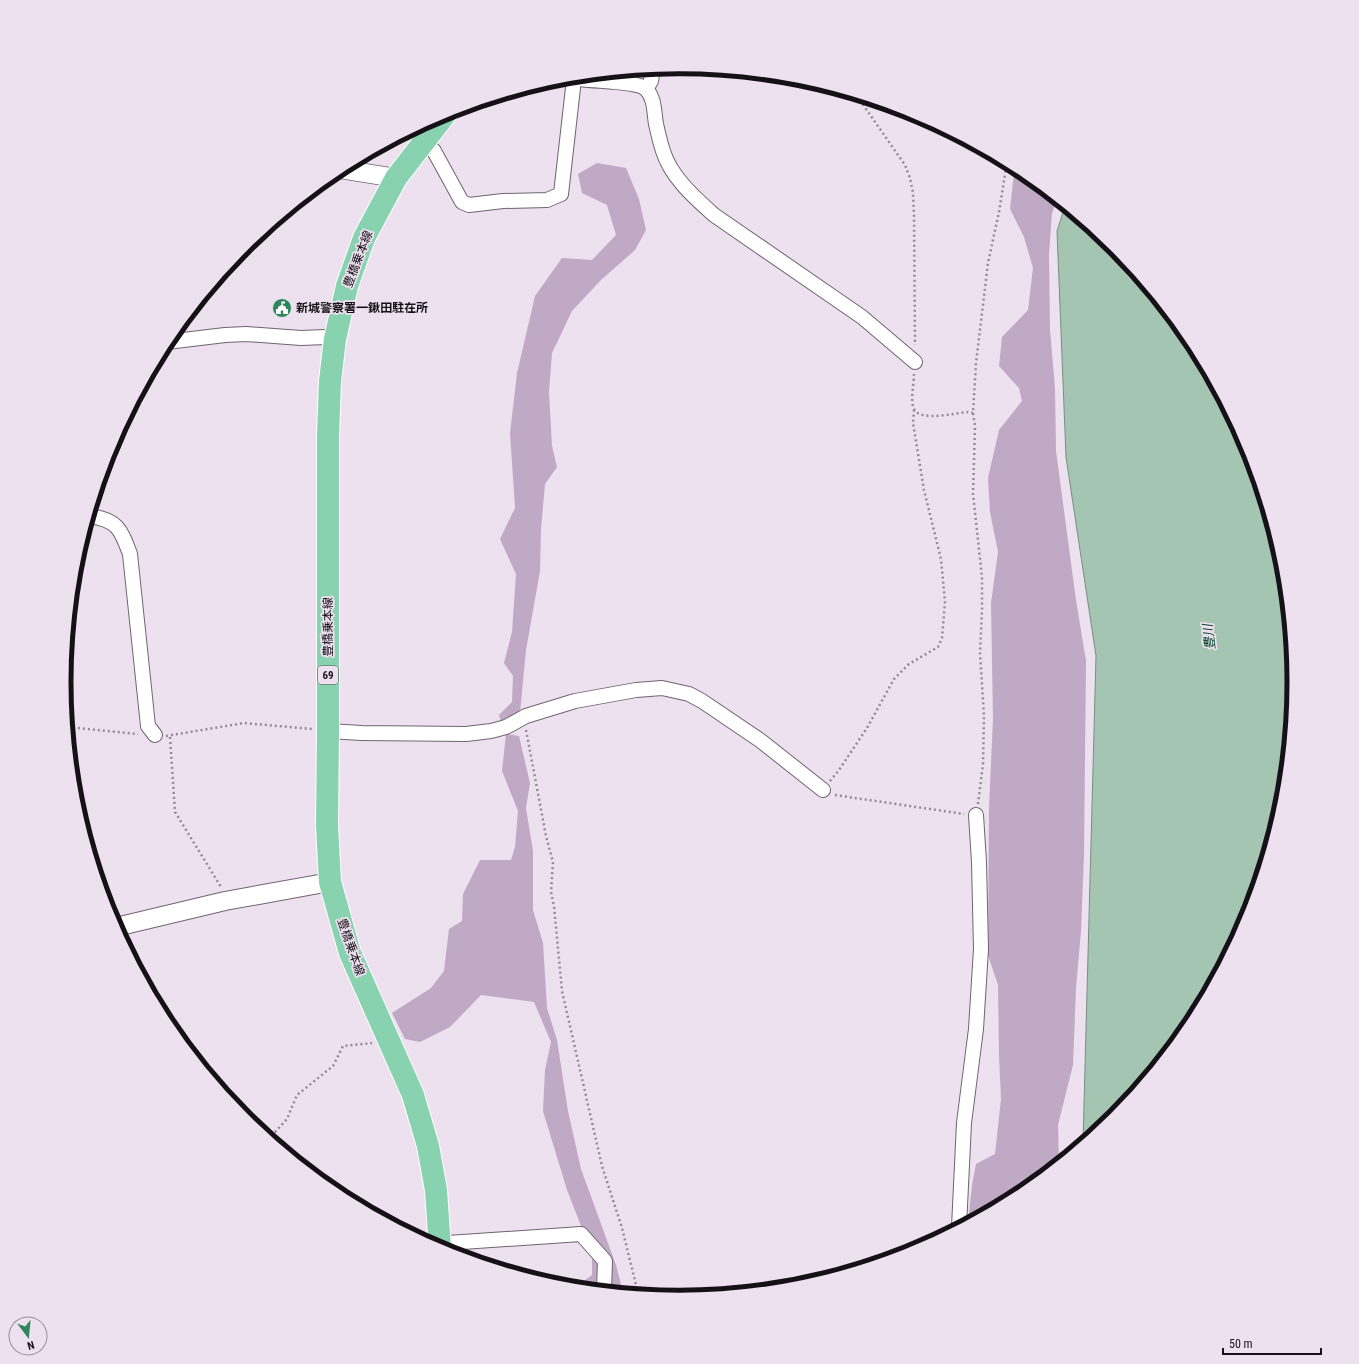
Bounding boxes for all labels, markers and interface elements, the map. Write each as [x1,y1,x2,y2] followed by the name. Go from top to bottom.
[341,228,375,290] street label: 豊橋乗本線
[271,297,293,319] public building icon: 新城警察署一鍬田駐在所
[296,301,428,315] place label: 新城警察署一鍬田駐在所
[321,597,335,657] street label: 豊橋乗本線
[1200,621,1218,651] water label: 豊川
[318,666,338,684] road number: 69
[335,916,367,978] street label: 豊橋乗本線
[8,1316,48,1356] north arrow
[1223,1330,1321,1356] scale bar
[1229,1337,1253,1351] text: 50 m
[25,1338,36,1352] text: N

